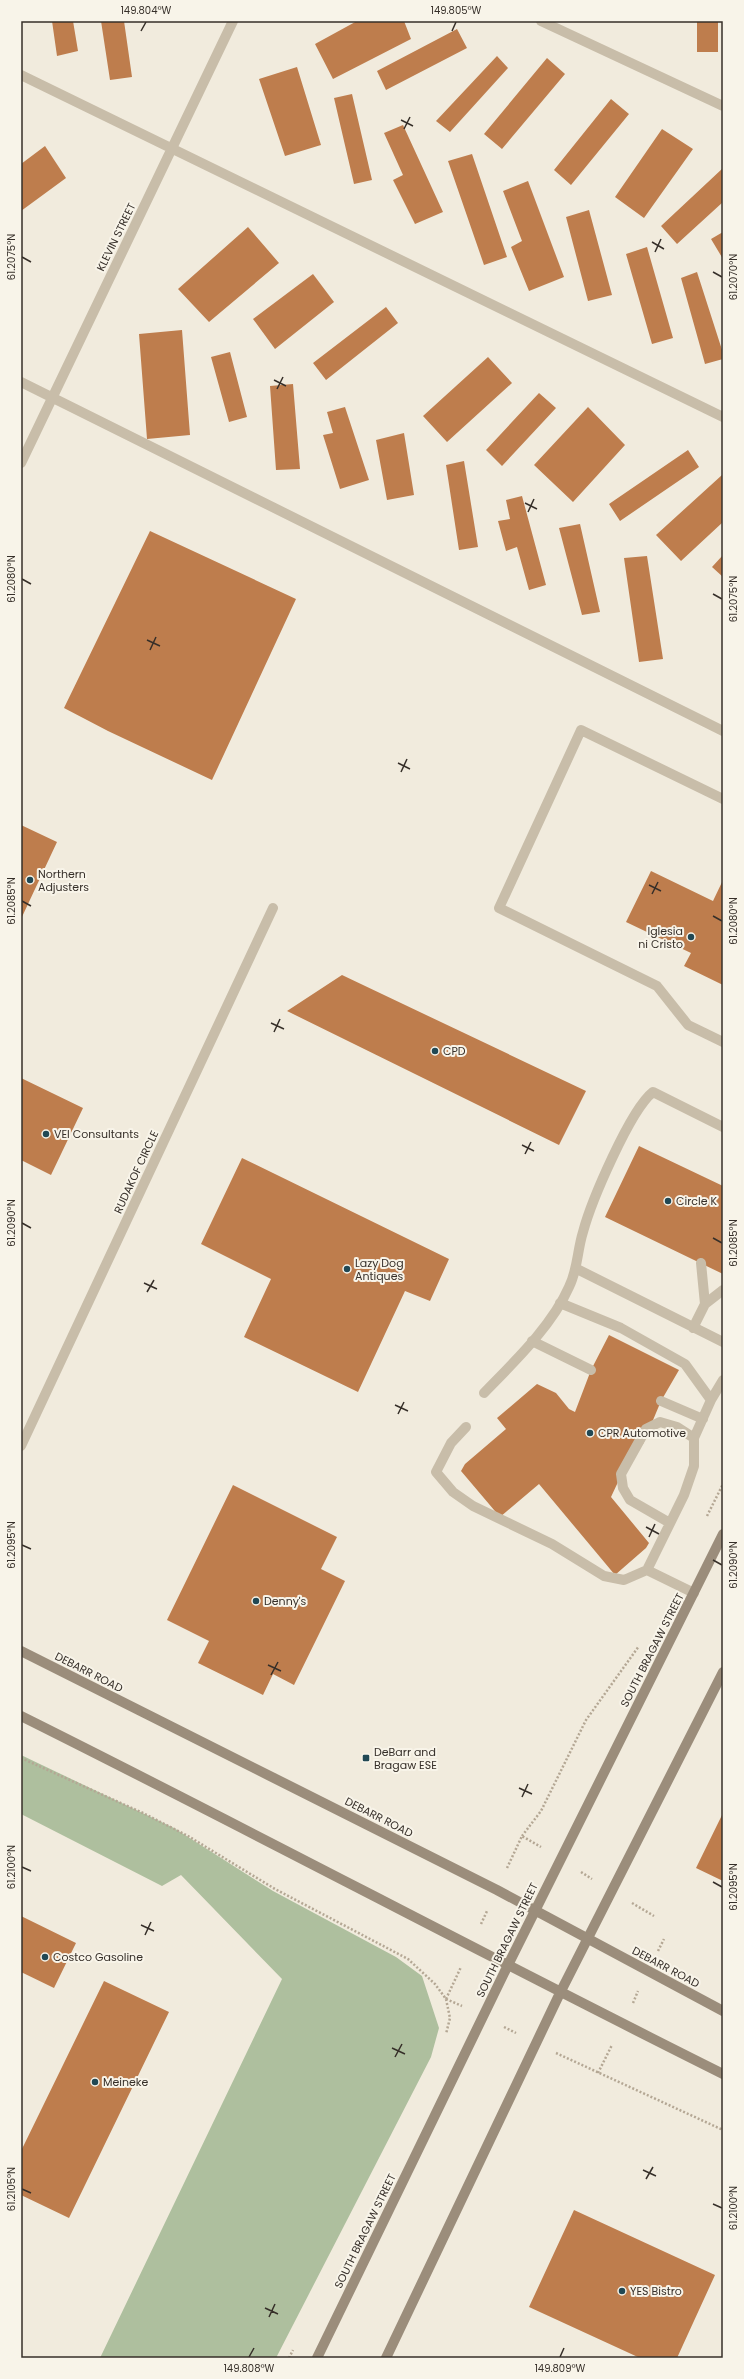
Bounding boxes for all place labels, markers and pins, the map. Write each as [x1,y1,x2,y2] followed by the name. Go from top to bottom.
[38,866,89,895] place label: Northern Adjusters
[25,875,35,885] marker: Northern Adjusters
[638,923,683,952] place label: Iglesia ni Cristo
[686,932,696,942] marker: Iglesia ni Cristo
[443,1043,466,1059] place label: CPD
[430,1046,440,1056] marker: CPD
[54,1126,139,1142] place label: VEI Consultants
[41,1129,51,1139] marker: VEI Consultants
[676,1193,717,1209] place label: Circle K
[663,1196,673,1206] marker: Circle K
[355,1255,404,1284] place label: Lazy Dog Antiques
[342,1264,352,1274] marker: Lazy Dog Antiques
[598,1425,686,1441] place label: CPR Automotive
[585,1428,595,1438] marker: CPR Automotive
[264,1593,307,1609] place label: Denny's
[251,1596,261,1606] marker: Denny's
[374,1744,437,1773] place label: DeBarr and Bragaw ESE
[361,1753,371,1763] marker: DeBarr and Bragaw ESE
[53,1949,143,1965] place label: Costco Gasoline
[40,1952,50,1962] marker: Costco Gasoline
[103,2074,149,2090] place label: Meineke
[90,2077,100,2087] marker: Meineke
[630,2283,682,2299] place label: YES Bistro
[617,2286,627,2296] marker: YES Bistro

